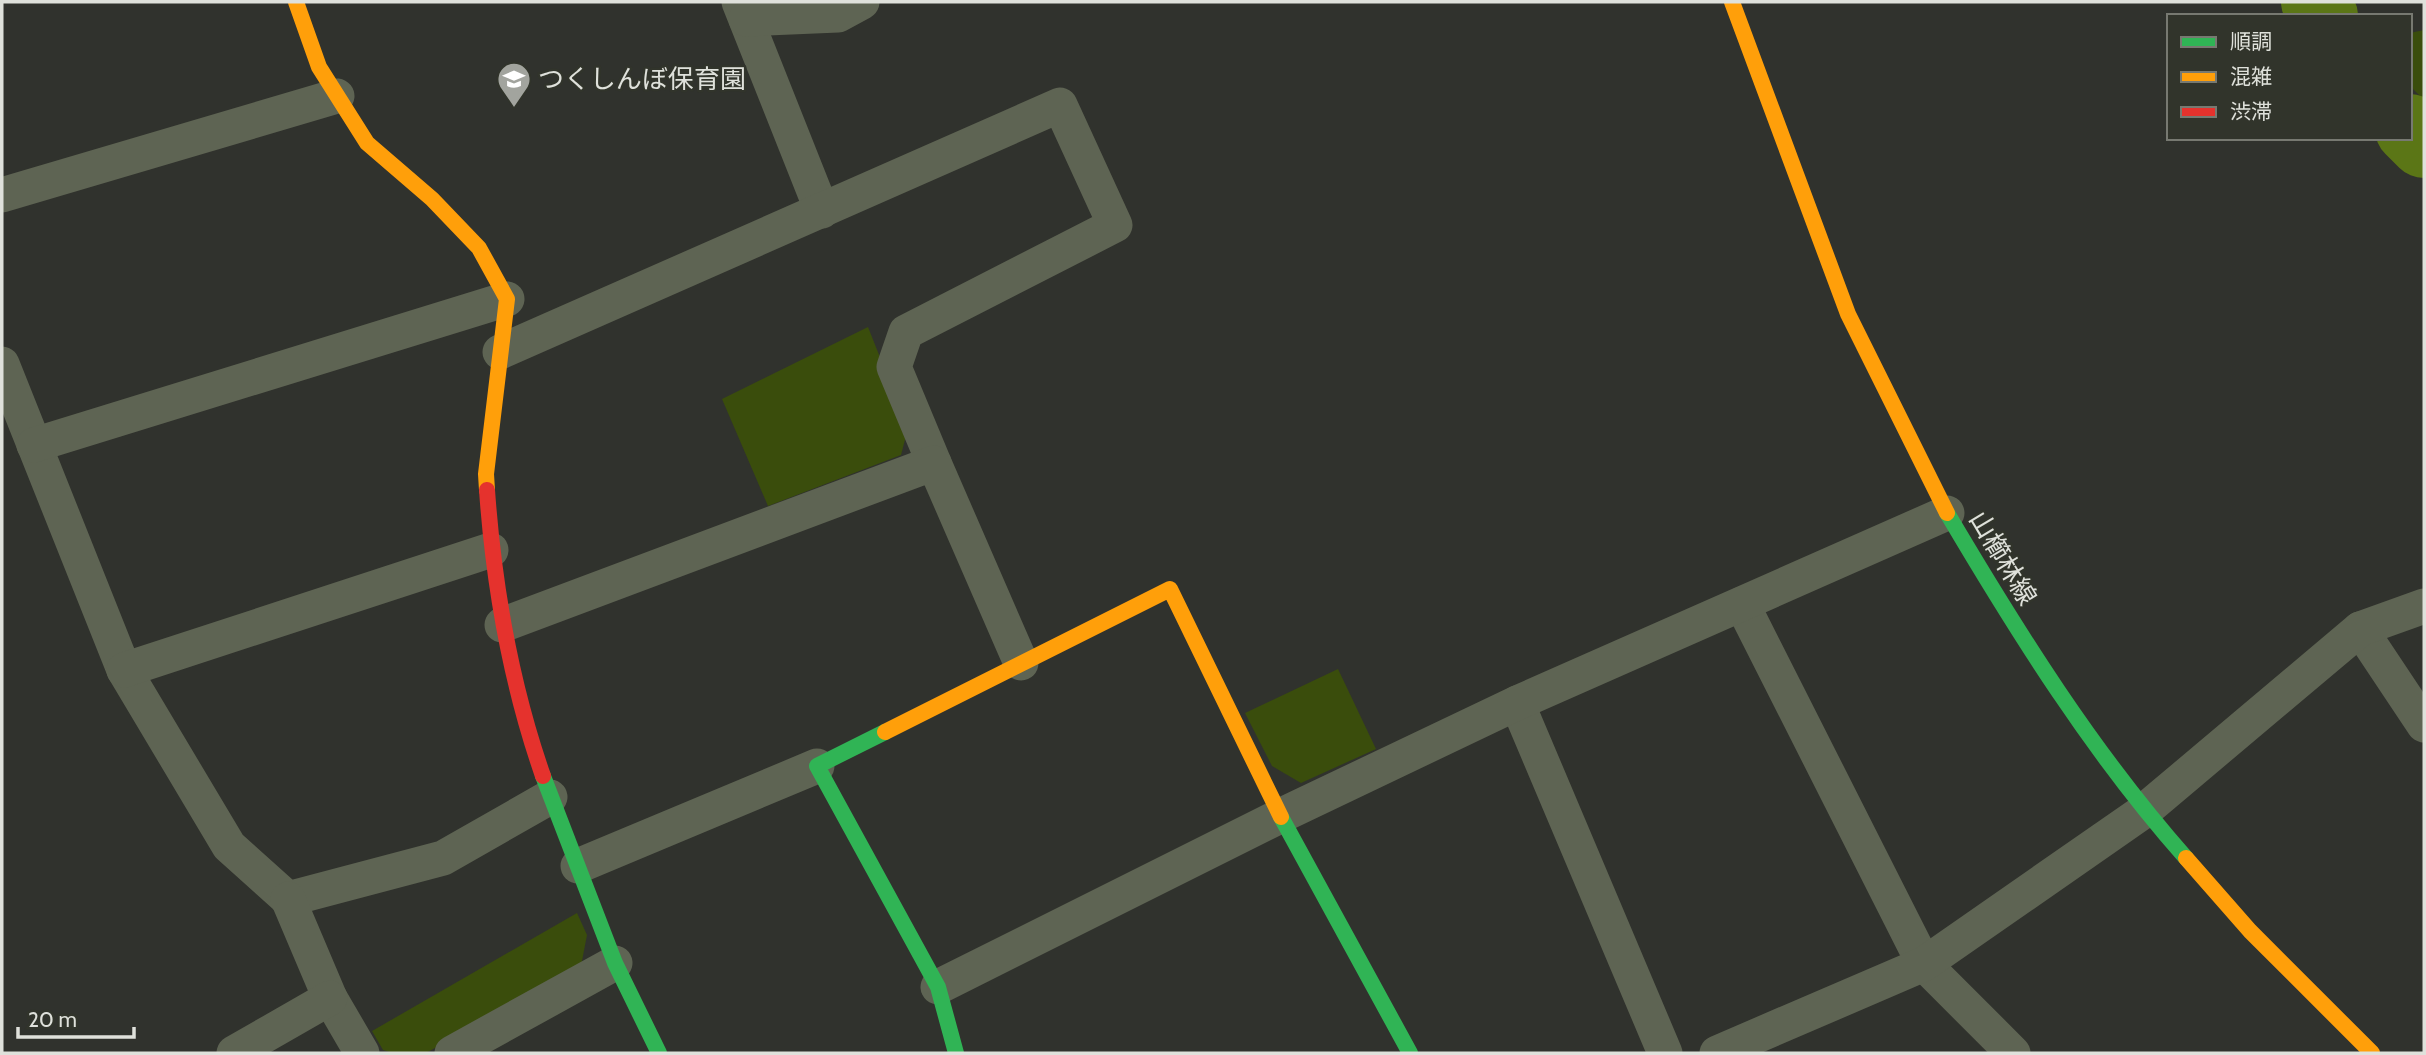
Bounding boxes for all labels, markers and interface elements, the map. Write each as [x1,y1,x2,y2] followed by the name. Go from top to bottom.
[2167,14,2412,140] legend
[2230,29,2272,54] text: 順調
[495,60,533,109] school or university icon: つくしんぼ保育園
[538,63,746,95] place label: つくしんぼ保育園
[2230,64,2272,89] text: 混雑
[2230,99,2272,124] text: 渋滞
[1962,505,2044,611] street label: 山櫛林線
[18,996,133,1040] scale bar
[28,1007,77,1032] text: 20 m

